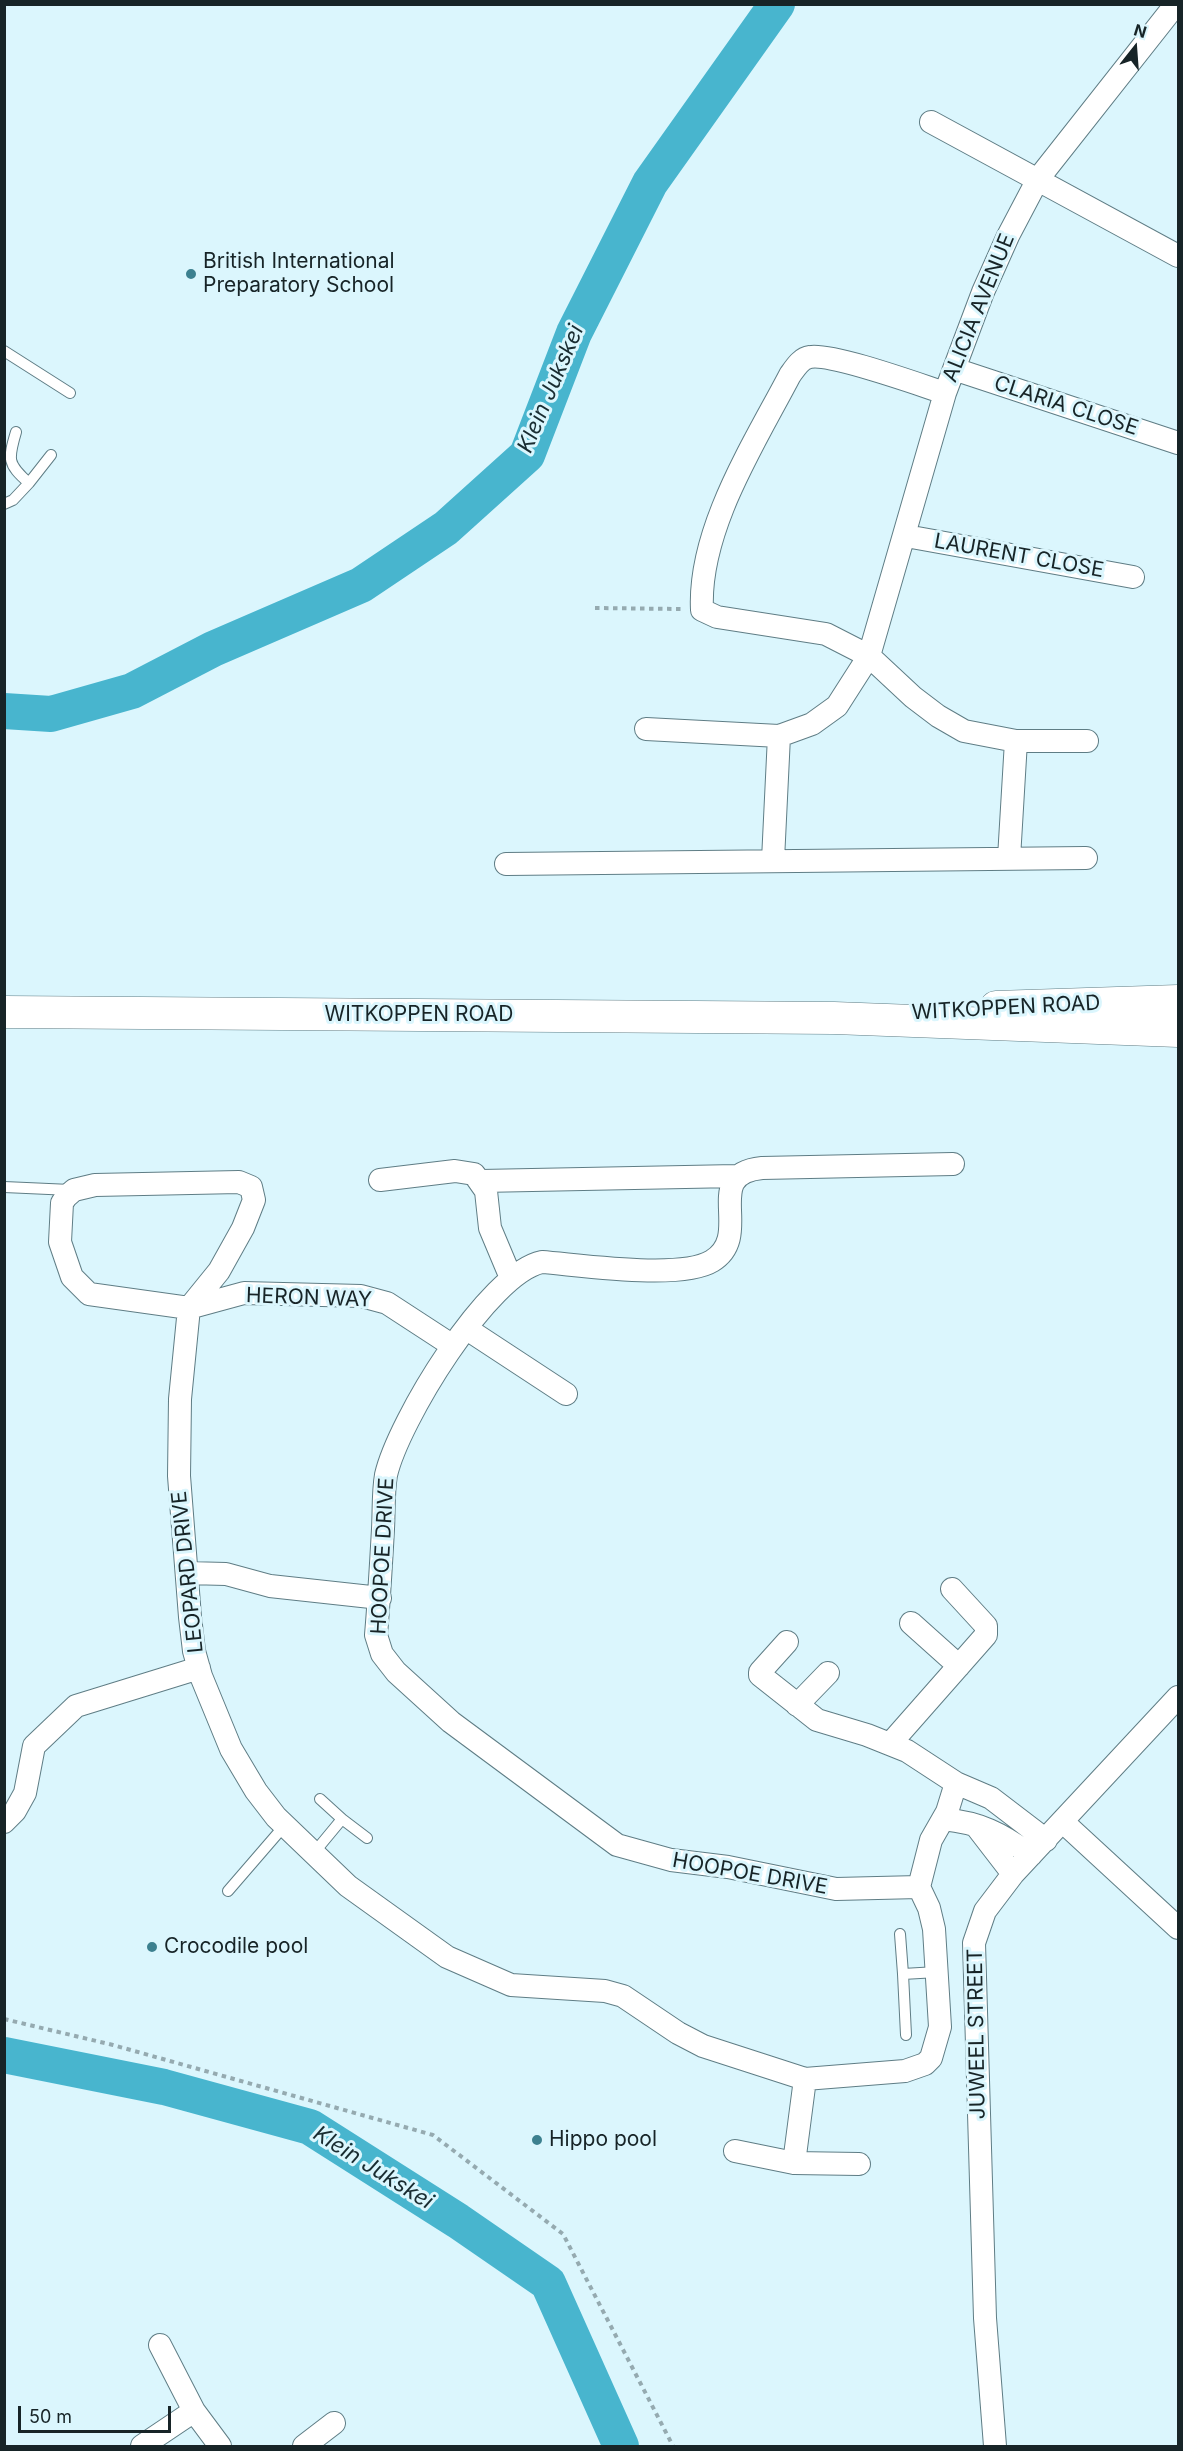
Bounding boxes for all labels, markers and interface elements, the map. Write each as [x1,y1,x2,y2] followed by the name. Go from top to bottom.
[1105,18,1165,78] north arrow
[1131,19,1149,42] text: N
[938,230,1020,386] street label: ALICIA AVENUE
[203,249,395,299] place label: British International Preparatory School
[184,267,198,281] marker: British International Preparatory School
[512,321,590,457] water label: Klein Jukskei
[991,371,1141,441] street label: CLARIA CLOSE
[932,529,1106,583] street label: LAURENT CLOSE
[911,990,1101,1026] street label: WITKOPPEN ROAD
[324,1002,514,1028] street label: WITKOPPEN ROAD
[245,1283,373,1313] street label: HERON WAY
[366,1477,400,1635] street label: HOOPOE DRIVE
[167,1490,209,1654] street label: LEOPARD DRIVE
[670,1848,830,1900] street label: HOOPOE DRIVE
[164,1934,308,1960] place label: Crocodile pool
[145,1940,159,1954] marker: Crocodile pool
[963,1948,991,2120] street label: JUWEEL STREET
[308,2121,438,2215] water label: Klein Jukskei
[549,2127,657,2153] place label: Hippo pool
[530,2133,544,2147] marker: Hippo pool
[21,2394,174,2432] scale bar
[29,2406,72,2427] text: 50 m

